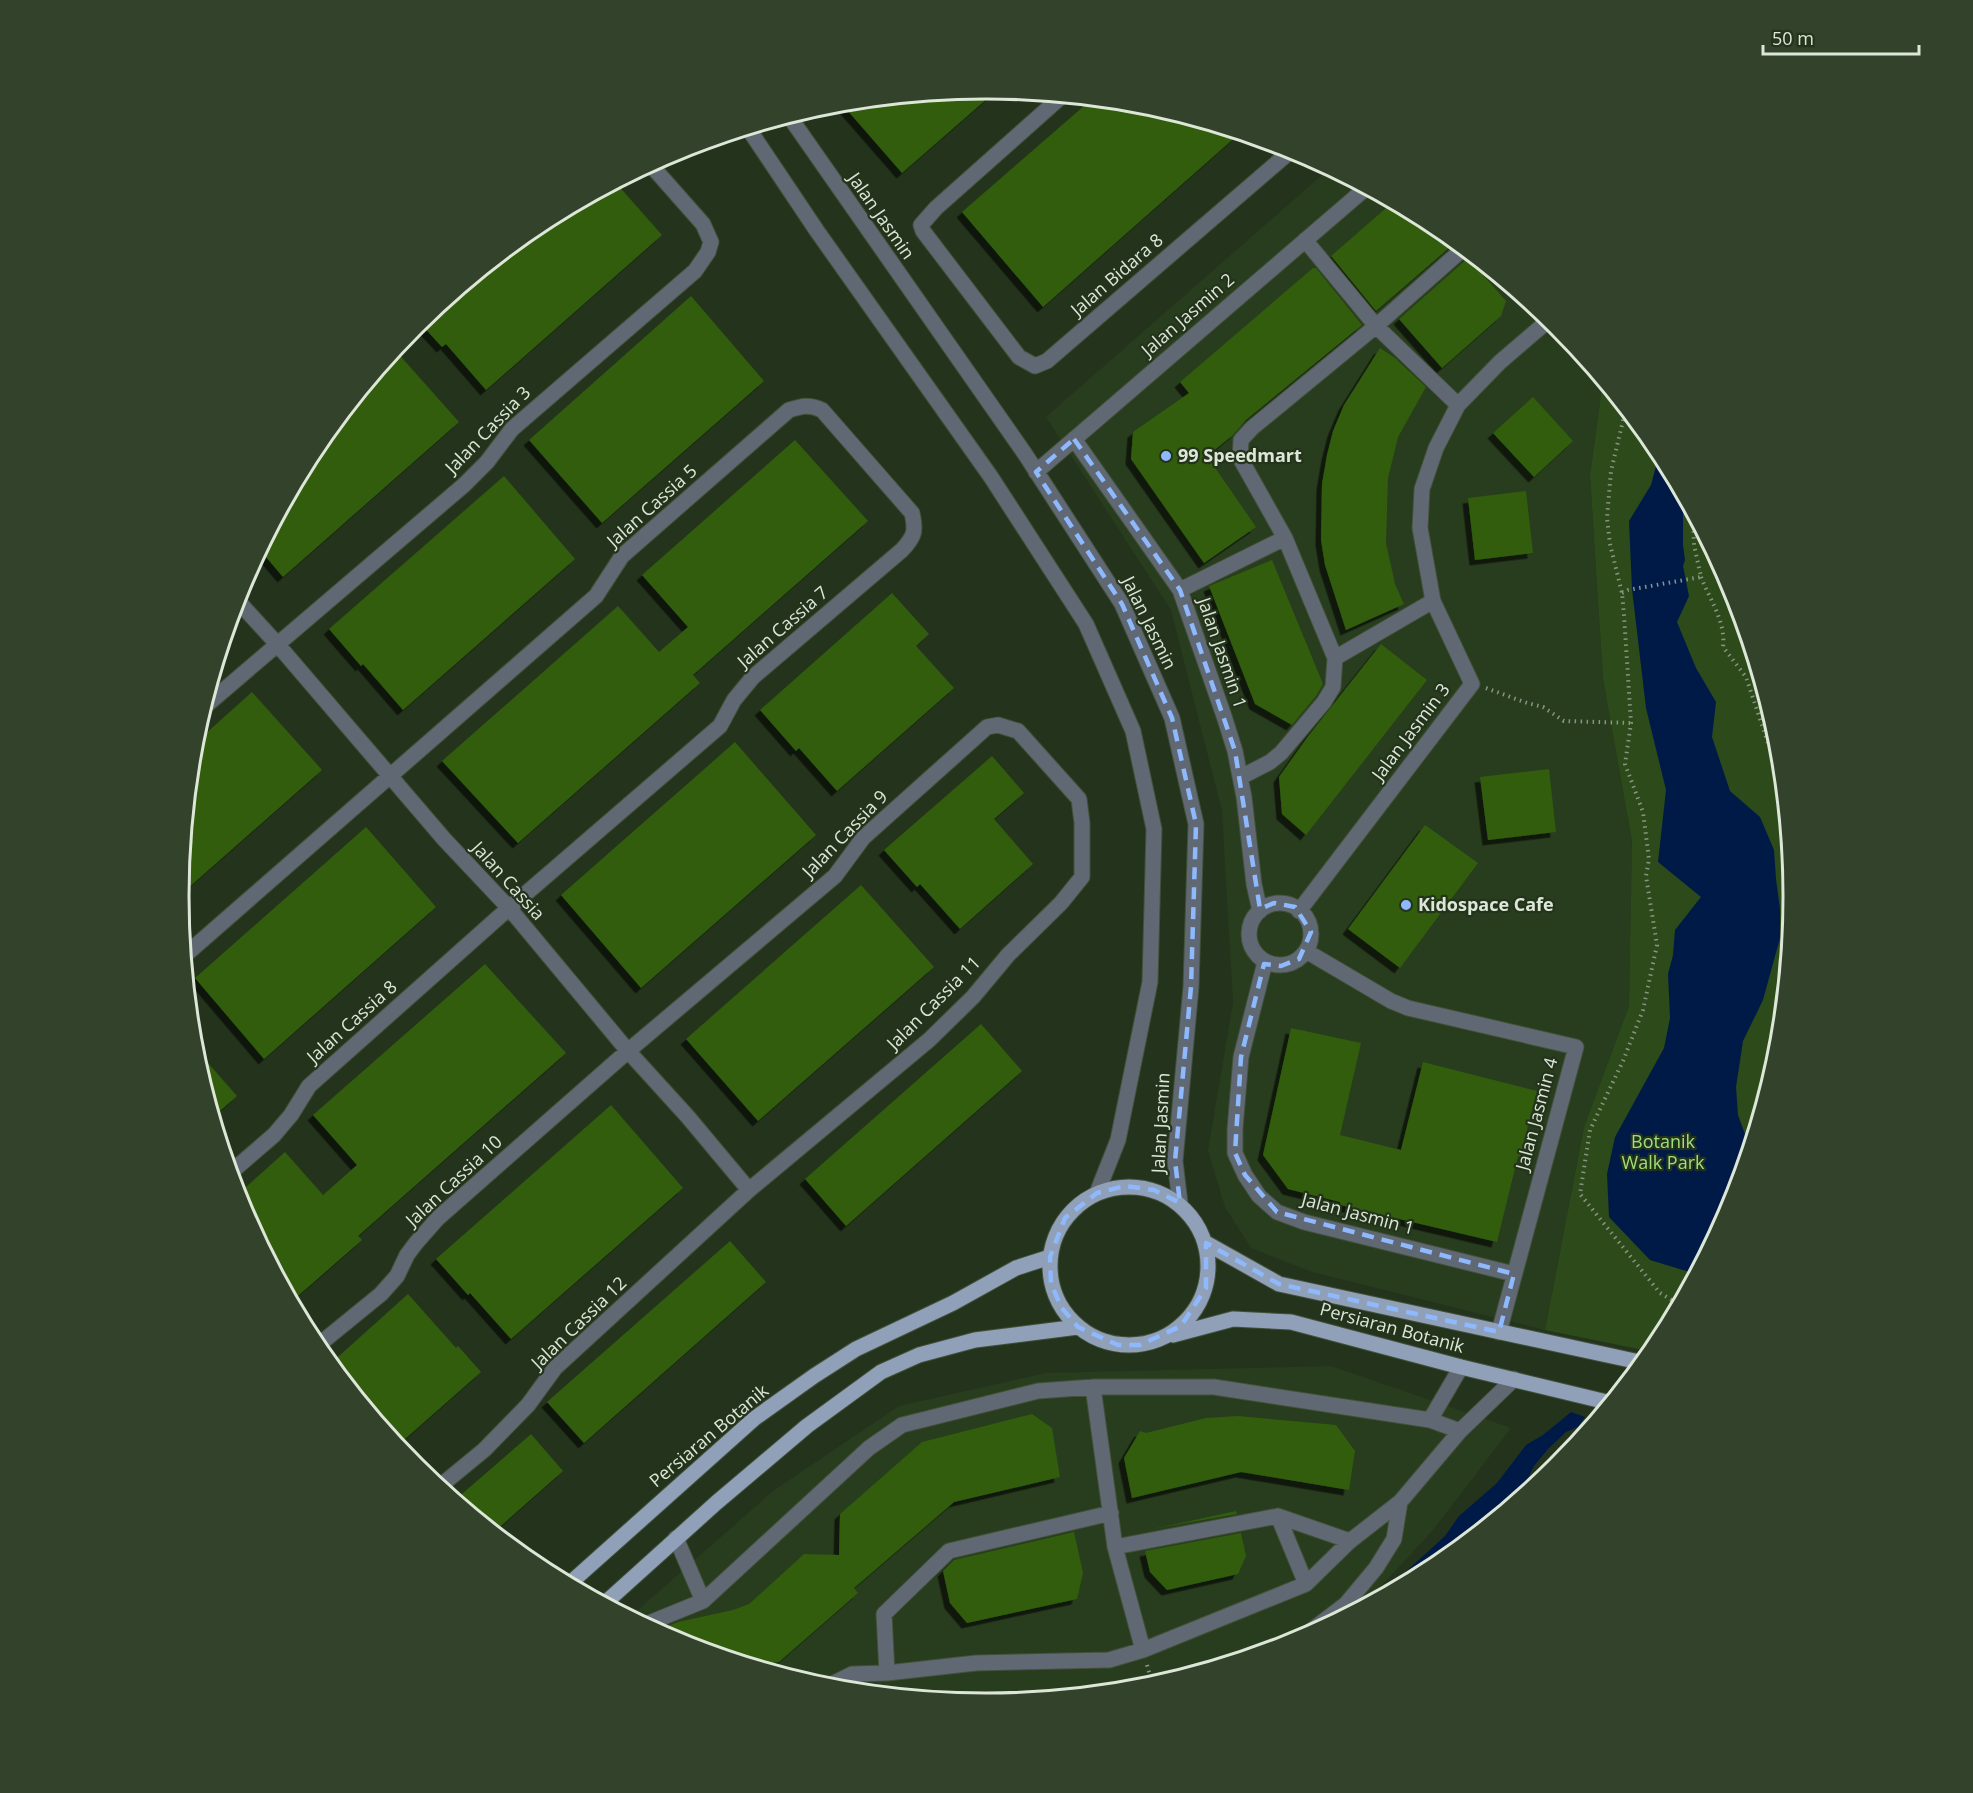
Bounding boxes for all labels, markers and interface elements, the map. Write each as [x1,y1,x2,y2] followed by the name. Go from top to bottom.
[1763,18,1919,56] scale bar
[1772,26,1814,50] text: 50 m
[842,166,921,264] street label: Jalan Jasmin
[1064,228,1167,322] street label: Jalan Bidara 8
[1134,267,1239,363] street label: Jalan Jasmin 2
[438,380,535,480] street label: Jalan Cassia 3
[1178,443,1302,467] place label: 99 Speedmart
[1159,449,1173,463] marker: 99 Speedmart
[600,458,701,553] street label: Jalan Cassia 5
[1116,570,1183,673] street label: Jalan Jasmin
[730,580,833,674] street label: Jalan Cassia 7
[1192,592,1253,711] street label: Jalan Jasmin 1
[1365,678,1455,786] street label: Jalan Jasmin 3
[795,784,892,884] street label: Jalan Cassia 9
[466,834,550,925] street label: Jalan Cassia
[1418,892,1554,916] place label: Kidospace Cafe
[1399,898,1413,912] marker: Kidospace Cafe
[880,950,985,1056] street label: Jalan Cassia 11
[300,974,401,1069] street label: Jalan Cassia 8
[1509,1055,1563,1175] street label: Jalan Jasmin 4
[1145,1072,1175,1176] street label: Jalan Jasmin
[399,1129,507,1232] street label: Jalan Cassia 10
[1622,1129,1705,1174] park label: Botanik Walk Park
[1297,1186,1417,1240] street label: Jalan Jasmin 1
[524,1271,631,1375] street label: Jalan Cassia 12
[1317,1296,1468,1358] street label: Persiaran Botanik
[644,1378,773,1492] street label: Persiaran Botanik

